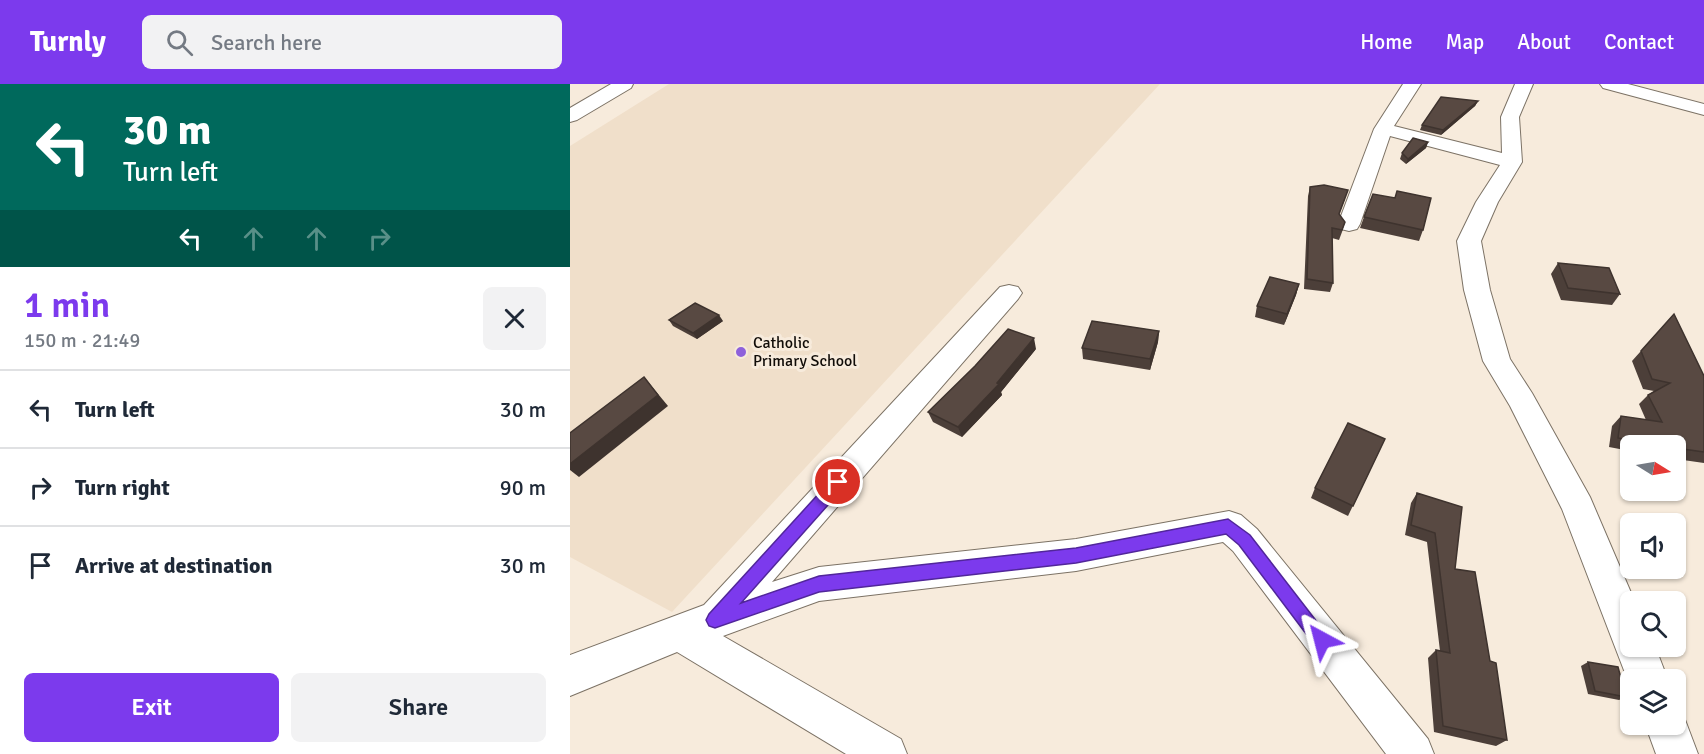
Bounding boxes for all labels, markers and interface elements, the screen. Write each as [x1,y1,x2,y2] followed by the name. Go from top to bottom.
[142,15,562,69] search box
[30,25,106,59] text: Turnly
[163,26,196,59] icon: search
[211,29,322,56] text: Search here
[1360,29,1413,55] text: Home
[1446,29,1484,55] text: Map
[1517,29,1571,55] text: About
[1604,29,1674,55] text: Contact
[123,105,212,156] text: 30 m
[24,108,102,186] icon: left
[123,156,218,189] text: Turn left
[174,222,207,255] icon: left
[237,222,270,255] icon: ahead
[300,222,333,255] icon: ahead
[363,222,396,255] icon: right
[24,283,110,328] text: 1 min
[483,287,546,350] button: close
[24,328,140,353] text: 150 m · 21:49
[753,333,857,371] place label: Catholic Primary School
[734,345,748,359] marker: Catholic Primary School
[24,393,57,426] icon: left
[75,396,155,423] text: Turn left
[500,396,546,423] text: 30 m
[1620,435,1686,501] north arrow
[1620,435,1686,735] map controls
[812,456,863,507] pin
[821,465,854,498] icon: arrive
[24,471,57,504] icon: right
[75,474,170,501] text: Turn right
[500,474,546,501] text: 90 m
[1620,513,1686,579] button: sound
[24,549,57,582] icon: arrive
[75,552,272,579] text: Arrive at destination
[500,552,546,579] text: 30 m
[1620,591,1686,657] button: search
[1290,608,1354,672] position arrow
[1620,669,1686,735] button: layers
[24,673,279,742] button: Exit
[291,673,546,742] button: Share

